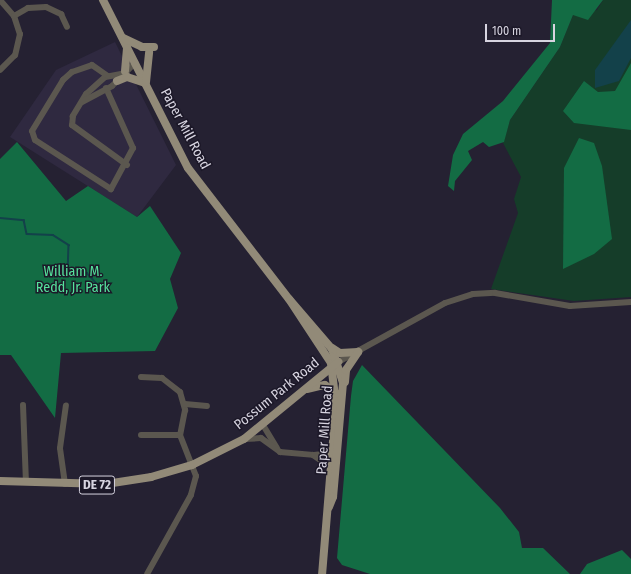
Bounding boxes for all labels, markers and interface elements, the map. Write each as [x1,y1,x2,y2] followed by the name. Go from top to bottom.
[487,16,557,42] scale bar
[492,24,521,38] text: 100 m
[157,86,213,172] street label: Paper Mill Road
[36,264,110,296] park label: William M. Redd, Jr. Park
[231,355,323,433] street label: Possum Park Road
[314,385,336,475] street label: Paper Mill Road
[78,474,116,496] road number: DE 72

